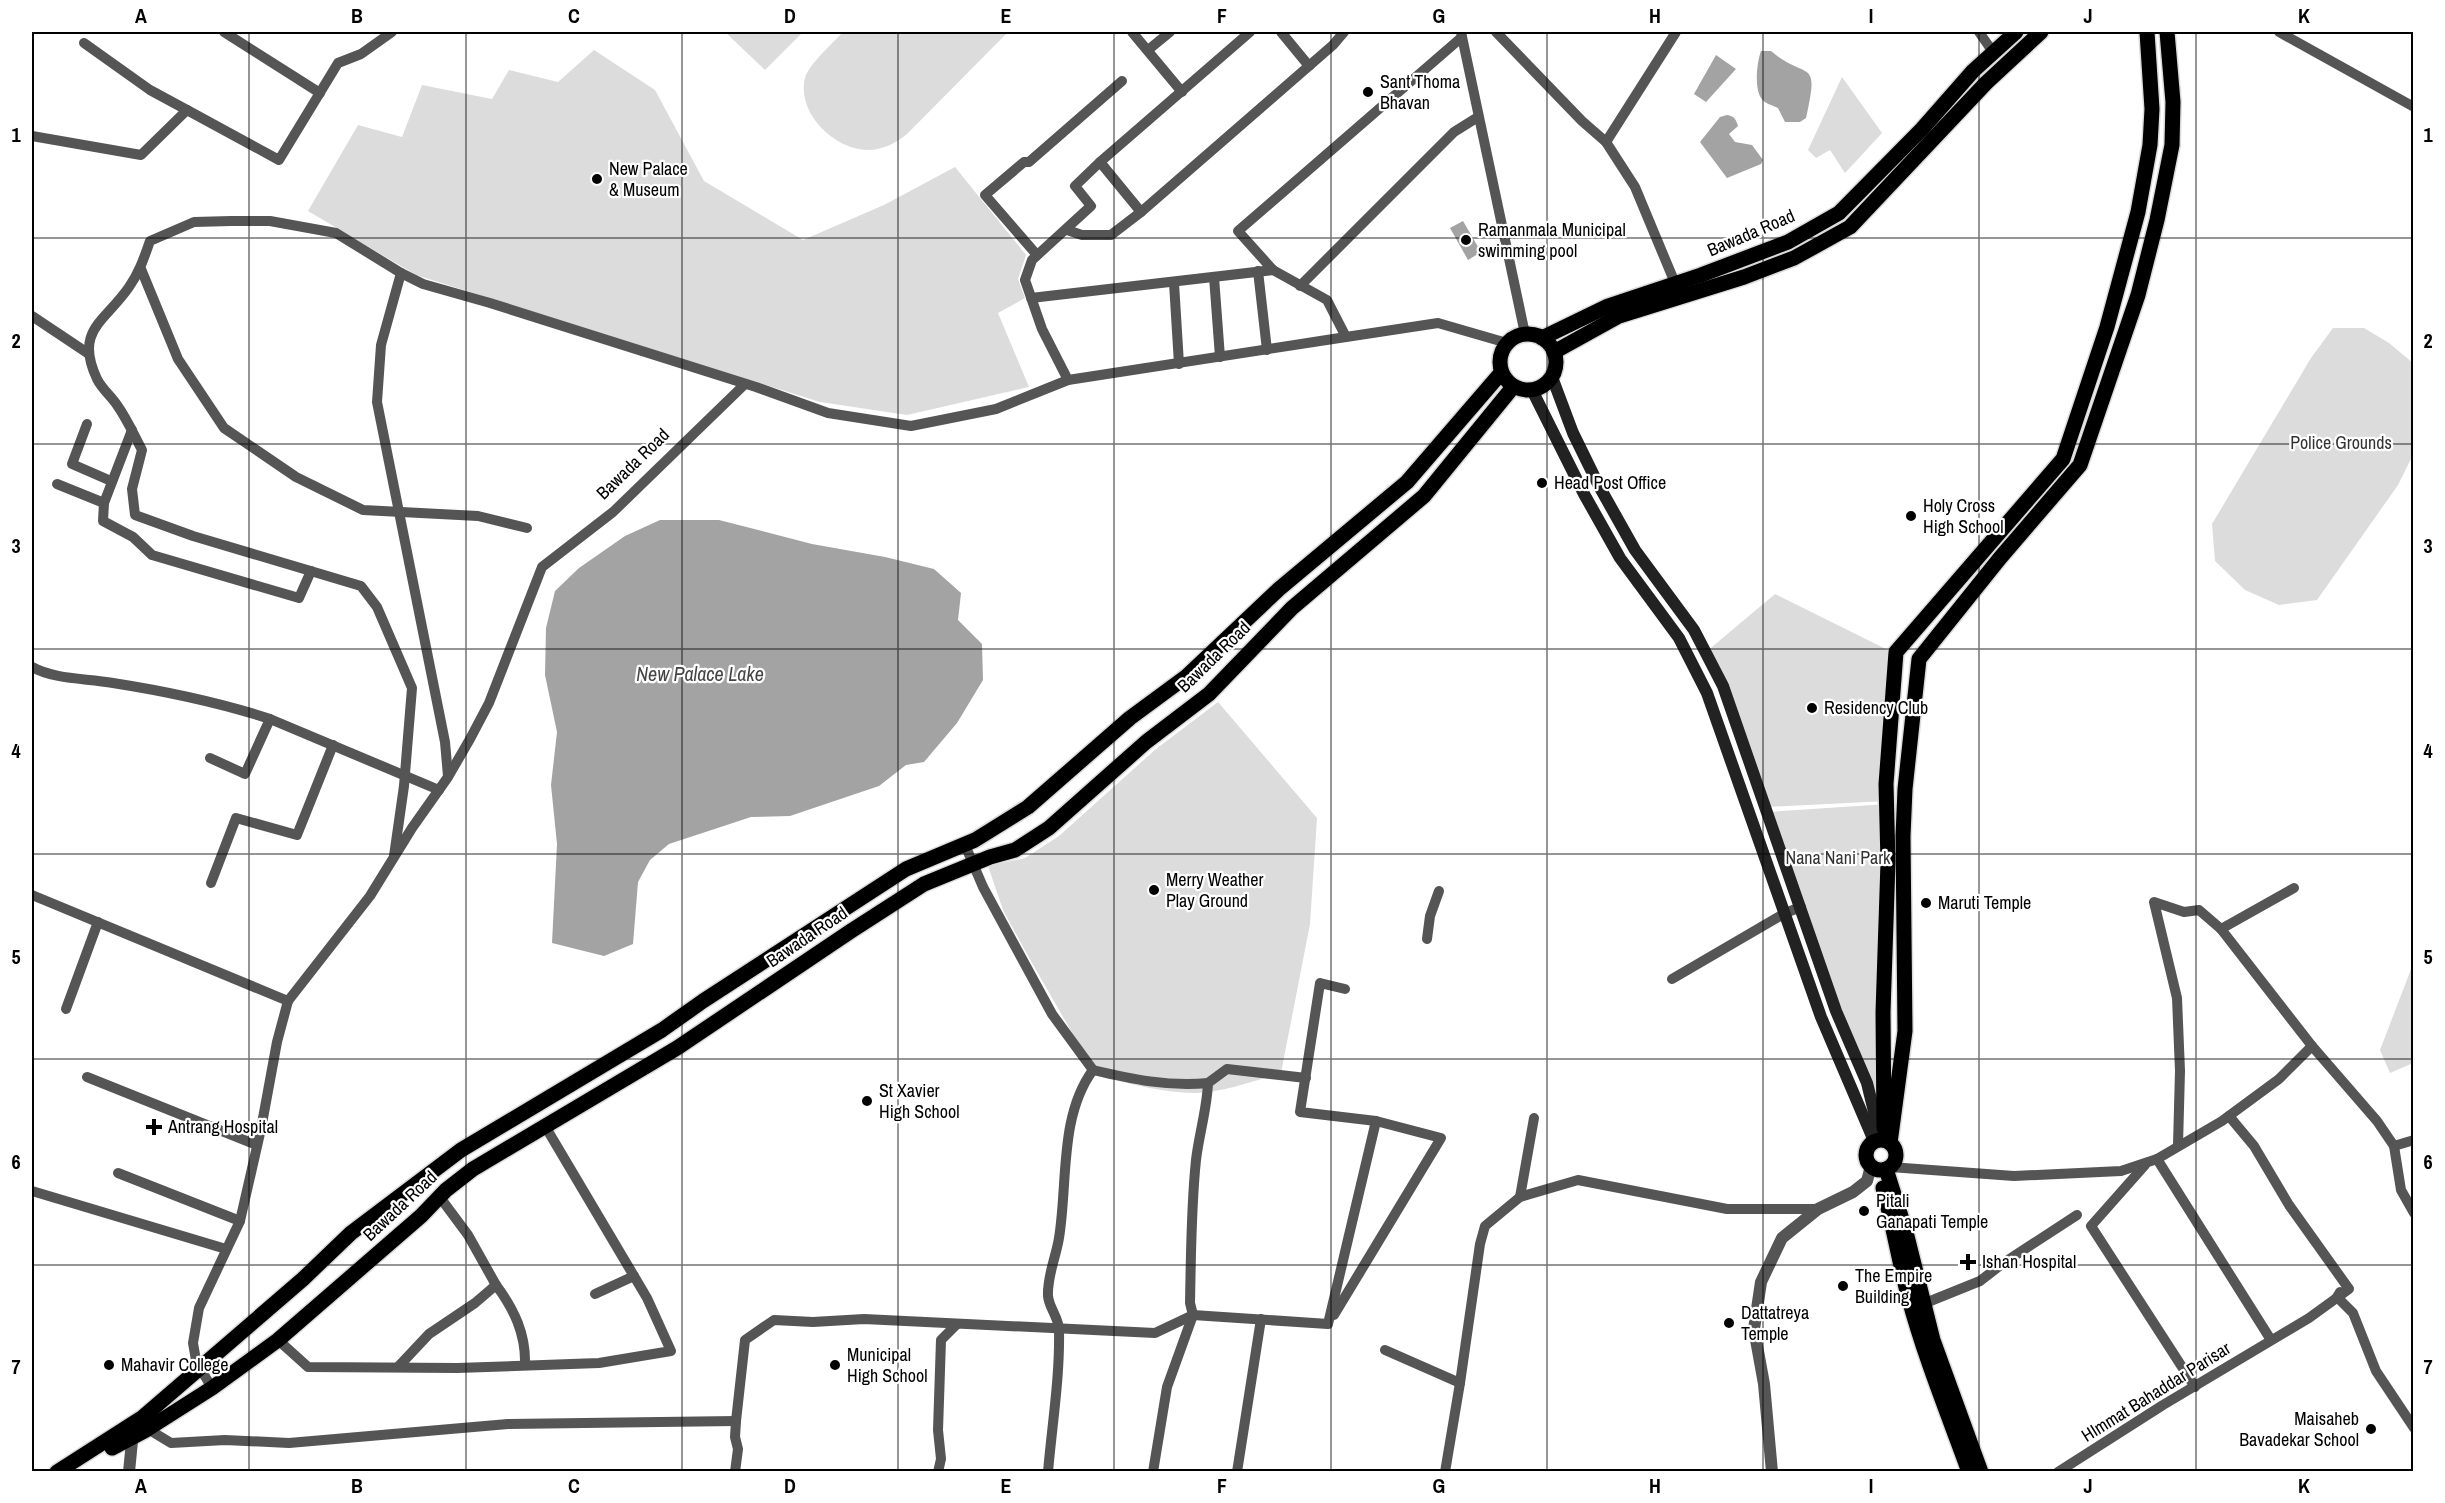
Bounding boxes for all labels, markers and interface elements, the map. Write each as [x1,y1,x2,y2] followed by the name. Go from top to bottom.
[135,2,147,29] text: A
[351,2,363,29] text: B
[568,2,580,29] text: C
[784,2,796,29] text: D
[1001,2,1012,29] text: E
[1217,2,1227,29] text: F
[1433,2,1445,29] text: G
[1649,2,1661,29] text: H
[1869,2,1873,29] text: I
[2083,2,2093,29] text: J
[2298,2,2310,29] text: K
[1380,69,1460,115] place label: Sant Thoma Bhavan
[1361,85,1375,99] marker: Sant Thoma Bhavan
[11,121,21,148] text: 1
[2423,121,2433,148] text: 1
[609,156,688,202] place label: New Palace & Museum
[590,172,604,186] marker: New Palace & Museum
[1703,203,1798,262] street label: Bawada Road
[1478,217,1626,263] place label: Ramanmala Municipal swimming pool
[1459,233,1473,247] marker: Ramanmala Municipal swimming pool
[11,327,21,354] text: 2
[2423,327,2433,354] text: 2
[591,422,675,505] street label: Bawada Road
[2290,430,2392,455] park label: Police Grounds
[1554,470,1666,495] place label: Head Post Office
[1535,476,1549,490] marker: Head Post Office
[1923,493,2003,539] place label: Holy Cross High School
[1904,509,1918,523] marker: Holy Cross High School
[11,532,21,559] text: 3
[2423,532,2433,559] text: 3
[1172,615,1256,698] street label: Bawada Road
[636,660,764,687] water label: New Palace Lake
[1824,695,1928,720] place label: Residency Club
[1805,701,1819,715] marker: Residency Club
[11,737,21,764] text: 4
[2423,737,2433,764] text: 4
[1785,845,1891,870] park label: Nana Nani Park
[1166,867,1263,913] place label: Merry Weather Play Ground
[1147,883,1161,897] marker: Merry Weather Play Ground
[1938,890,2031,915] place label: Maruti Temple
[1919,896,1933,910] marker: Maruti Temple
[761,900,852,973] street label: Bawada Road
[11,943,21,970] text: 5
[2423,943,2433,970] text: 5
[879,1078,959,1124] place label: St Xavier High School
[860,1094,874,1108] marker: St Xavier High School
[167,1114,278,1139] place label: Antrang Hospital
[145,1118,163,1136] marker: Antrang Hospital
[11,1148,21,1175] text: 6
[2423,1148,2433,1175] text: 6
[357,1165,442,1246] street label: Bawada Road
[1876,1188,1988,1234] place label: Pitali Ganapati Temple
[1857,1204,1871,1218] marker: Pitali Ganapati Temple
[1982,1249,2076,1274] place label: Ishan Hospital
[1959,1253,1977,1271] marker: Ishan Hospital
[1855,1263,1932,1309] place label: The Empire Building
[1836,1279,1850,1293] marker: The Empire Building
[1741,1300,1809,1346] place label: Dattatreya Temple
[1722,1316,1736,1330] marker: Dattatreya Temple
[2076,1336,2235,1448] street label: HImmat Bahaddar Parisar
[847,1342,927,1388] place label: Municipal High School
[121,1352,228,1377] place label: Mahavir College
[11,1353,21,1380] text: 7
[2423,1353,2433,1380] text: 7
[102,1358,116,1372] marker: Mahavir College
[828,1358,842,1372] marker: Municipal High School
[2239,1406,2359,1452] place label: Maisaheb Bavadekar School
[2364,1422,2378,1436] marker: Maisaheb Bavadekar School
[135,1472,147,1499] text: A
[351,1472,363,1499] text: B
[568,1472,580,1499] text: C
[784,1472,796,1499] text: D
[1001,1472,1012,1499] text: E
[1217,1472,1227,1499] text: F
[1433,1472,1445,1499] text: G
[1649,1472,1661,1499] text: H
[1869,1472,1873,1499] text: I
[2083,1472,2093,1499] text: J
[2298,1472,2310,1499] text: K

